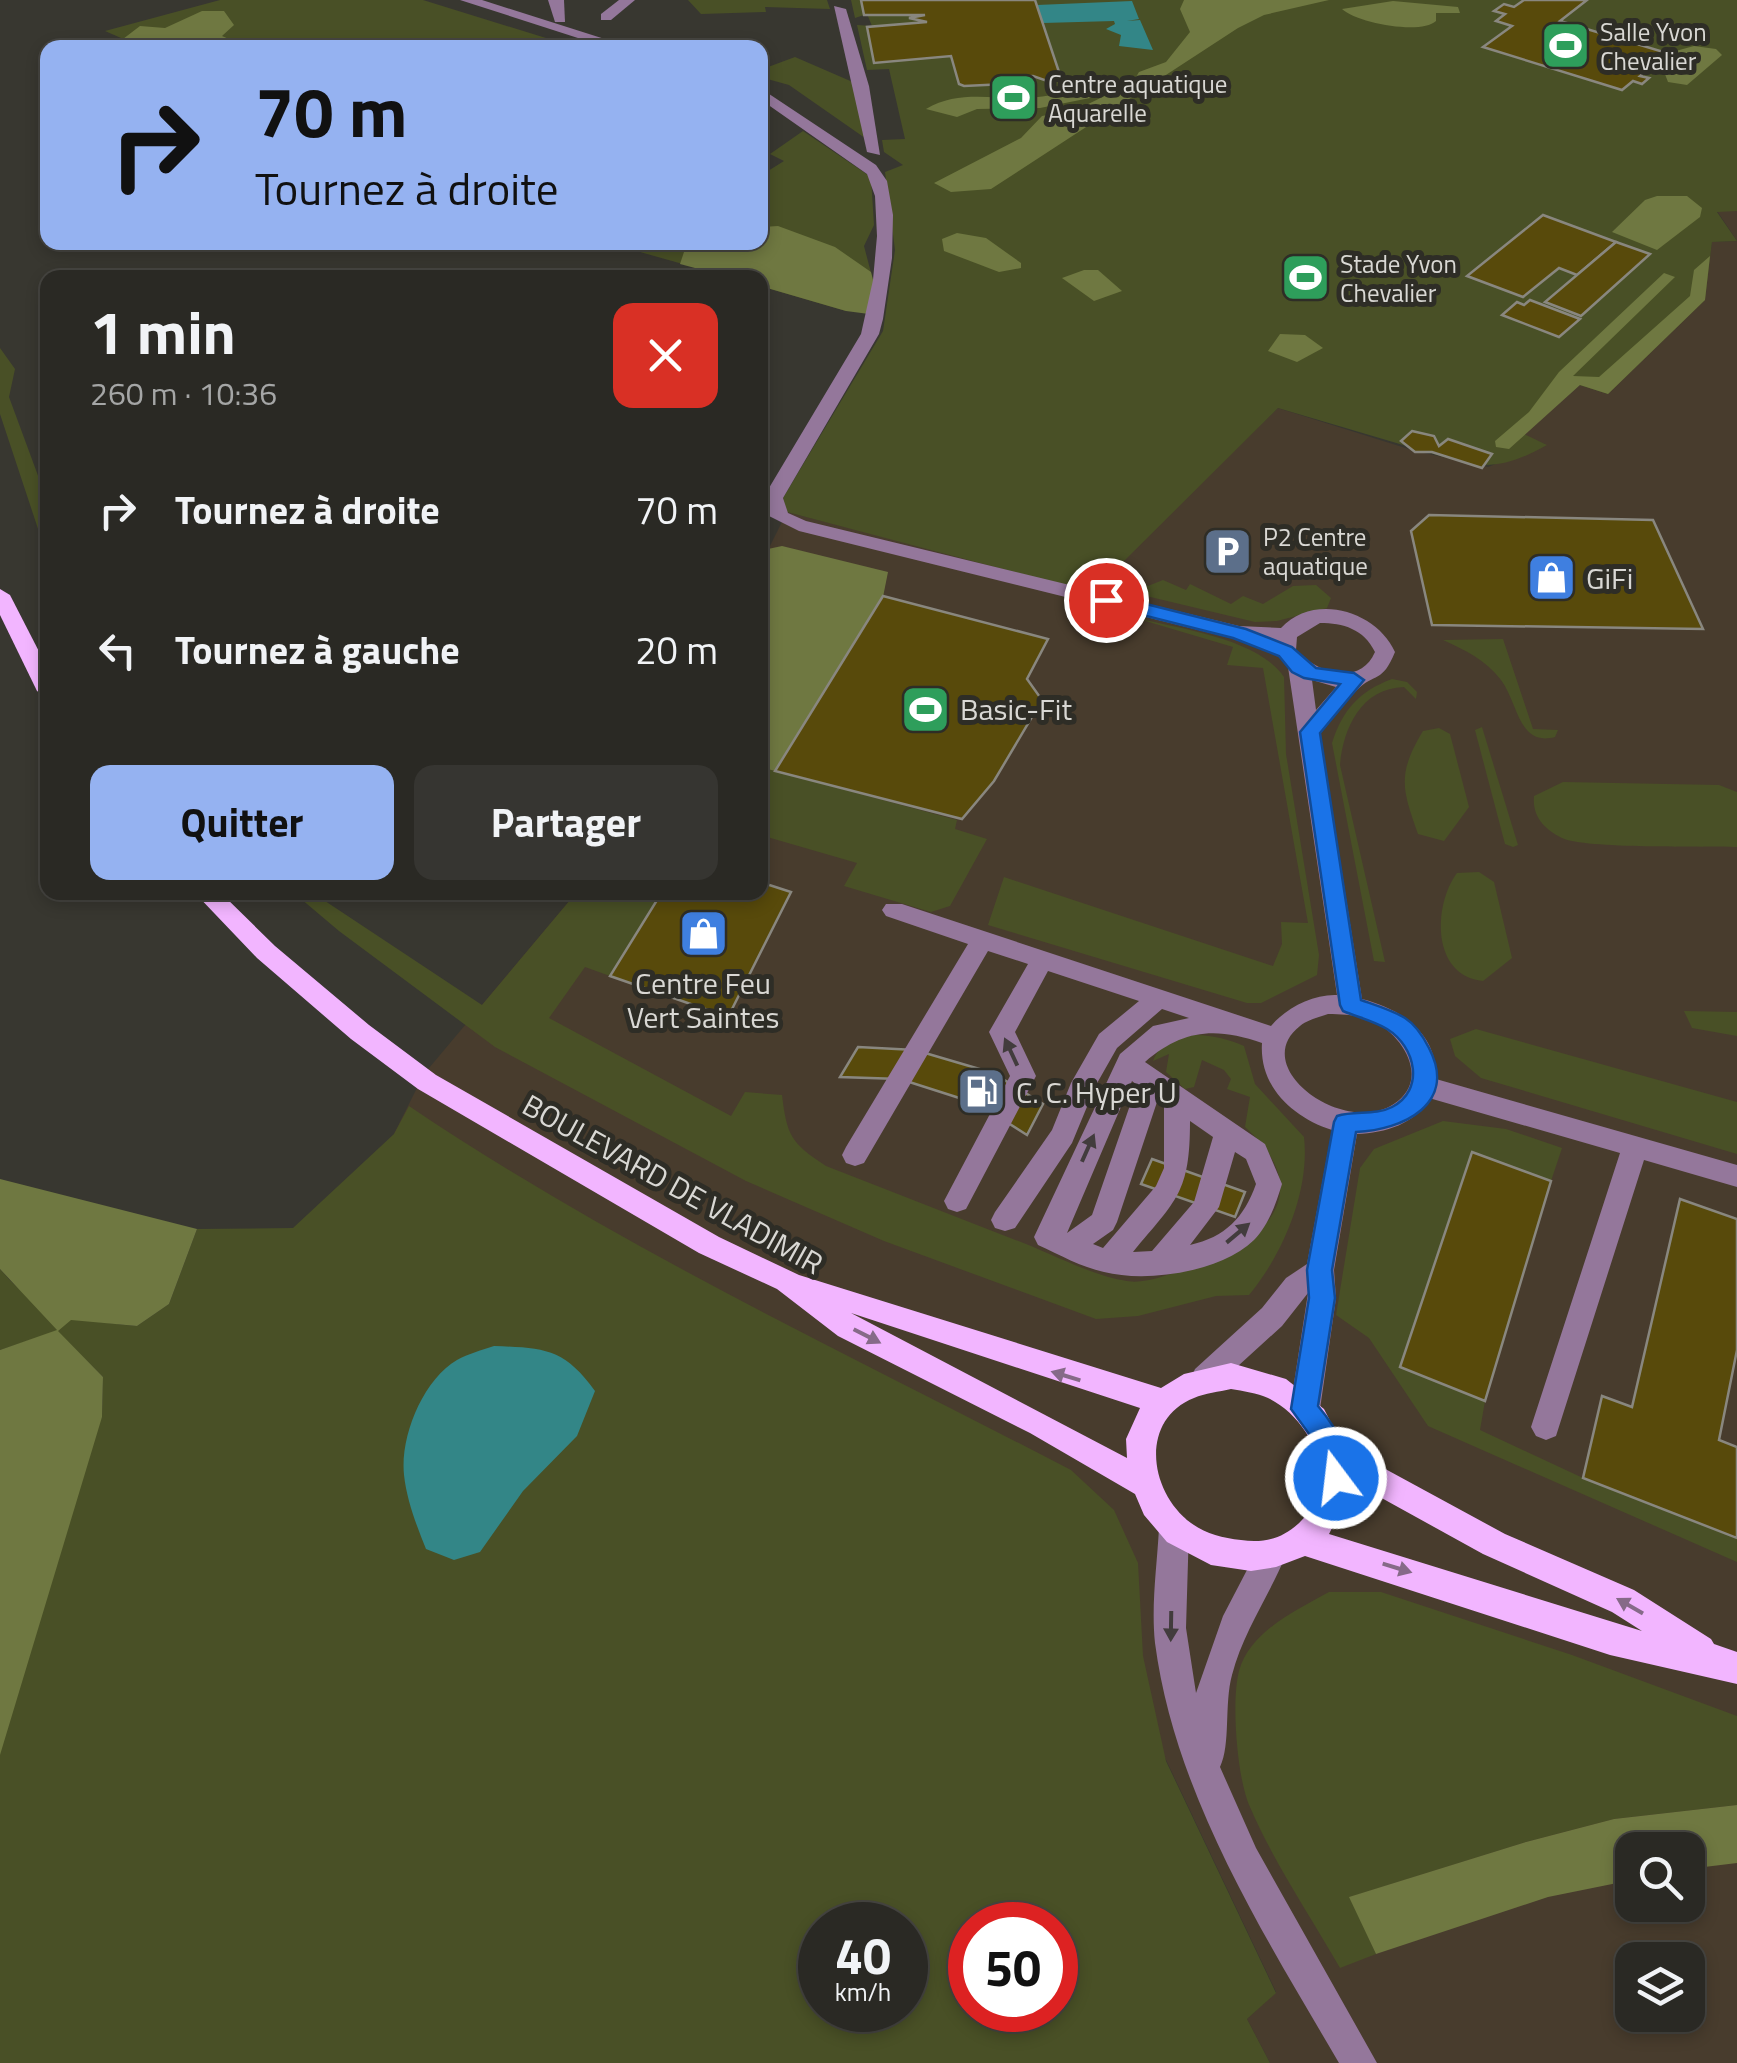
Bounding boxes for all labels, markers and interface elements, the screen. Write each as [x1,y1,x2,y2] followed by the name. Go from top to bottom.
[1600,13,1707,80] place label: Salle Yvon Chevalier
[1539,20,1591,72] sports icon: Salle Yvon Chevalier
[255,58,408,164] text: 70 m
[1048,65,1227,132] place label: Centre aquatique Aquarelle
[987,72,1039,124] sports icon: Centre aquatique Aquarelle
[90,80,220,210] icon: right
[255,154,559,222] text: Tournez à droite
[1340,245,1457,312] place label: Stade Yvon Chevalier
[1279,252,1331,304] sports icon: Stade Yvon Chevalier
[90,286,236,377] text: 1 min
[613,303,718,408] button: close
[90,369,277,417] text: 260 m · 10:36
[175,481,440,539] text: Tournez à droite
[635,481,718,539] text: 70 m
[90,483,145,538] icon: right
[1263,518,1368,585] place label: P2 Centre aquatique
[1202,525,1254,577] parking icon: P2 Centre aquatique
[1525,552,1577,604] shop icon: GiFi
[1586,555,1633,601] place label: GiFi
[1064,558,1149,643] pin
[1079,573,1134,628] icon: arrive
[175,621,460,679] text: Tournez à gauche
[635,621,718,679] text: 20 m
[90,623,145,678] icon: left
[899,683,951,735] sports icon: Basic-Fit
[960,686,1072,732] place label: Basic-Fit
[90,765,394,880] button: Quitter
[414,765,718,880] button: Partager
[677,908,729,960] shop icon: Centre Feu Vert Saintes
[627,960,779,1040] place label: Centre Feu Vert Saintes
[1003,1037,1020,1066] one-way arrow
[955,1066,1007,1118] fuel station icon: C. C. Hyper U
[1016,1069,1177,1115] place label: C. C. Hyper U
[514,1082,832,1286] street label: BOULEVARD DE VLADIMIR
[1080,1133,1096,1163] one-way arrow
[1225,1222,1250,1244] one-way arrow
[853,1327,882,1344] one-way arrow
[1051,1368,1081,1383] one-way arrow
[1284,1426,1388,1530] position arrow
[1383,1561,1413,1576] one-way arrow
[1616,1598,1644,1615] one-way arrow
[1163,1610,1179,1642] one-way arrow
[1615,1832,1705,2032] map controls
[1615,1832,1705,1922] button: search
[948,1902,1078,2032] speed limit sign: 50
[835,1917,891,1993] text: 40
[1615,1942,1705,2032] button: layers
[835,1973,891,2011] text: km/h

